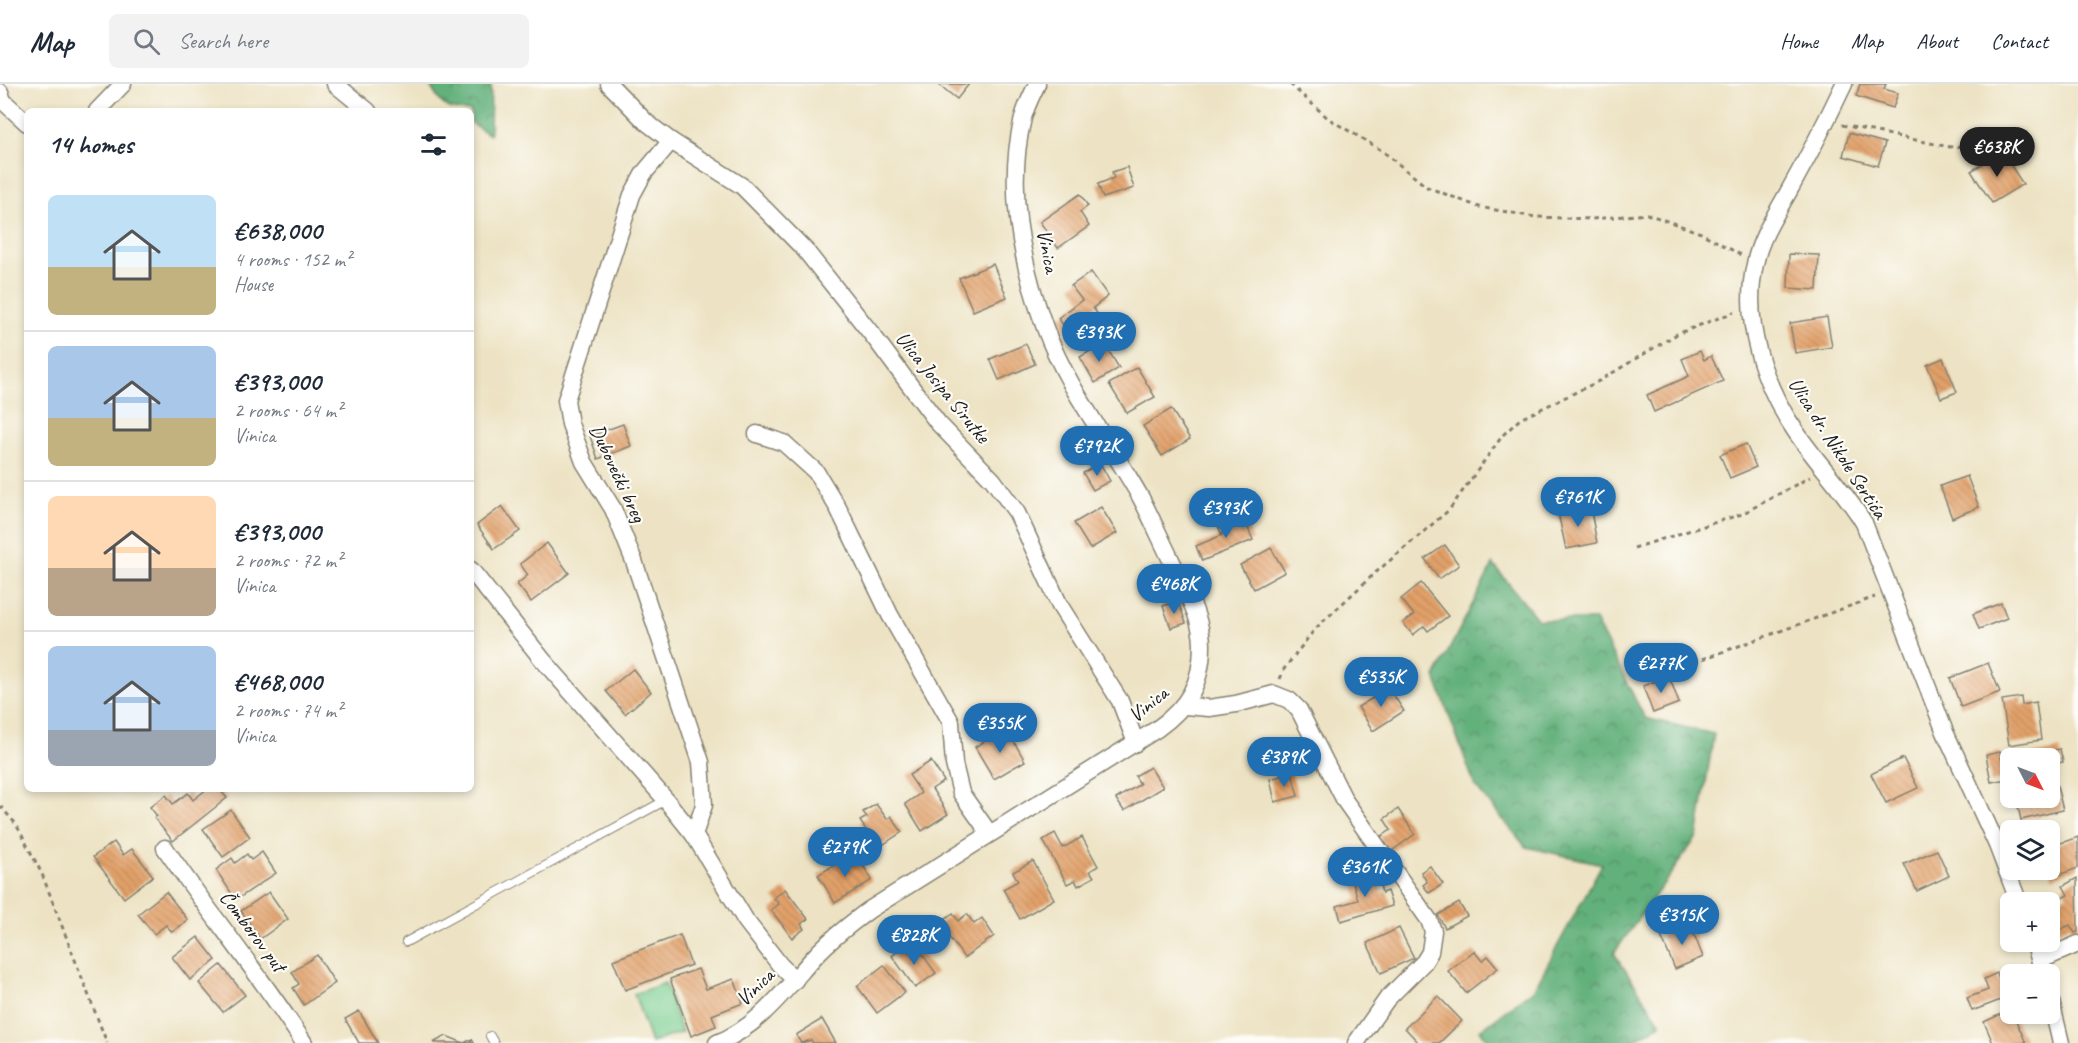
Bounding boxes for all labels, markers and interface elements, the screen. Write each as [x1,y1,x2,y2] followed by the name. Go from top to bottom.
[109,14,529,68] search box
[30,24,73,59] text: Map
[130,25,163,58] icon: search
[178,27,268,55] text: Search here
[1780,28,1818,54] text: Home
[1851,28,1883,54] text: Map
[1916,28,1958,54] text: About
[1991,28,2048,54] text: Contact
[1955,127,2039,178] pin: €638K
[48,128,133,161] text: 14 homes
[417,128,450,161] icon: filters
[1974,134,2020,159] text: €638K
[234,214,322,247] text: €638,000
[96,219,168,291] icon: home
[1031,227,1065,277] street label: Vinica
[234,247,351,272] text: 4 rooms · 152 m²
[234,272,273,297] text: House
[1057,312,1141,363] pin: €393K
[1076,319,1122,344] text: €393K
[890,326,997,449] street label: Ulica Josipa Sirutke
[234,365,321,398] text: €393,000
[96,370,168,442] icon: home
[1783,372,1894,525] street label: Ulica dr. Nikole Sertića
[234,398,342,423] text: 2 rooms · 64 m²
[584,420,653,528] street label: Dubovečki breg
[234,423,276,448] text: Vinica
[1055,426,1139,477] pin: €792K
[1074,433,1120,458] text: €792K
[1536,477,1620,528] pin: €761K
[1555,484,1601,509] text: €761K
[1184,488,1268,539] pin: €393K
[1203,495,1249,520] text: €393K
[234,515,321,548] text: €393,000
[96,520,168,592] icon: home
[234,548,342,573] text: 2 rooms · 72 m²
[1132,564,1216,615] pin: €468K
[1151,571,1197,596] text: €468K
[234,573,276,598] text: Vinica
[1619,643,1703,694] pin: €277K
[1638,650,1684,675] text: €277K
[1339,657,1423,708] pin: €535K
[1358,664,1404,689] text: €535K
[234,665,322,698] text: €468,000
[96,670,168,742] icon: home
[1123,679,1175,728] street label: Vinica
[234,698,342,723] text: 2 rooms · 74 m²
[958,703,1042,754] pin: €355K
[977,710,1023,735] text: €355K
[234,723,276,748] text: Vinica
[1242,737,1326,788] pin: €389K
[1261,744,1307,769] text: €389K
[2000,748,2060,808] north arrow
[2000,748,2060,1024] map controls
[2000,820,2060,880] button: layers
[803,827,887,878] pin: €279K
[822,834,868,859] text: €279K
[1323,847,1407,898] pin: €361K
[1342,854,1388,879] text: €361K
[214,885,294,979] street label: Čomborov put
[2000,892,2060,952] button: +
[1640,895,1724,946] pin: €315K
[1659,902,1705,927] text: €315K
[872,915,956,966] pin: €828K
[891,922,937,947] text: €828K
[730,961,781,1011] street label: Vinica
[2000,964,2060,1024] button: −

